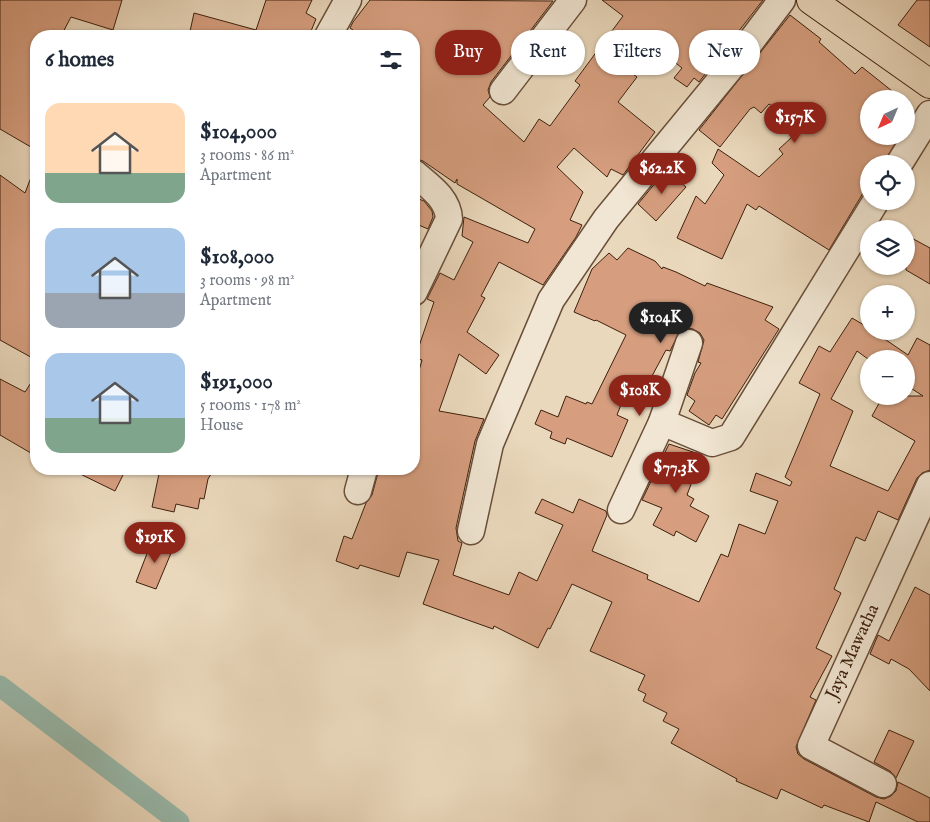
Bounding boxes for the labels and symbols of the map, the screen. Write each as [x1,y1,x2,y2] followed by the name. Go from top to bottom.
[860,90,915,145] north arrow
[760,102,830,144] pin: $157K
[621,152,703,195] pin: $62.2K
[626,302,696,344] pin: $104K
[605,374,675,417] pin: $108K
[635,452,717,494] pin: $77.3K
[120,522,190,564] pin: $191K
[820,601,885,705] street label: Jaya Mawatha

